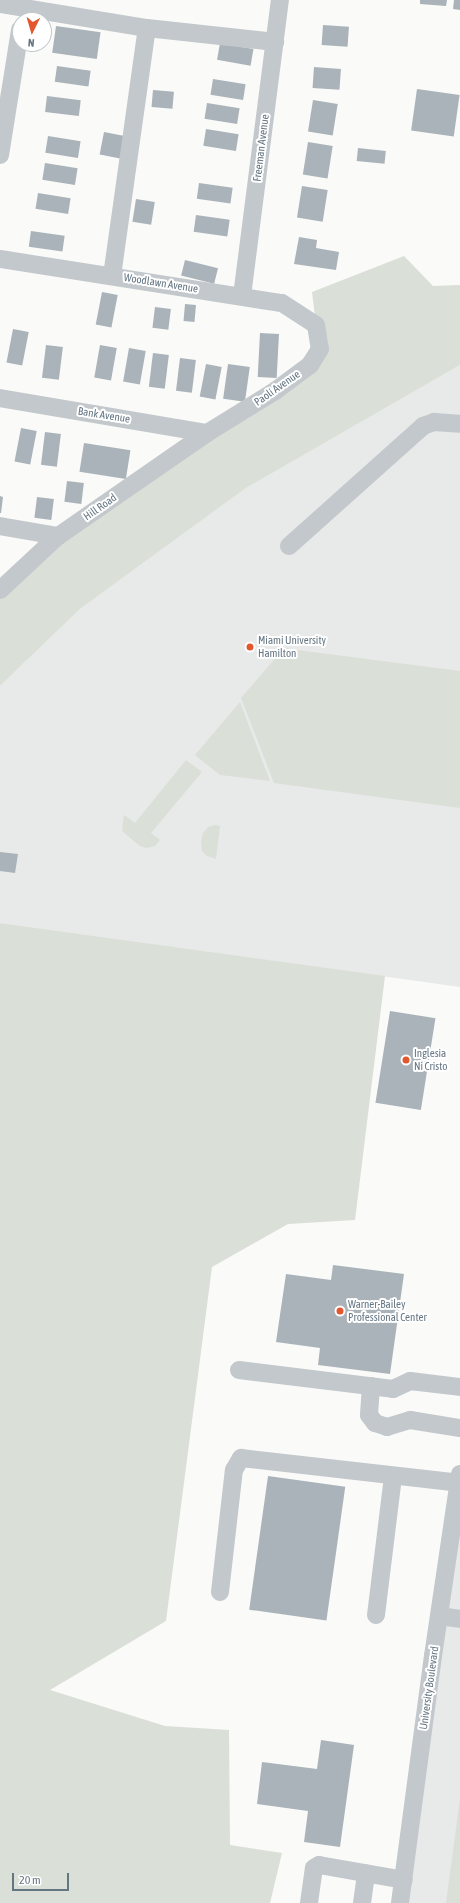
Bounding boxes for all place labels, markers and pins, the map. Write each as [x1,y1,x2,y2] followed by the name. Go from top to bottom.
[258,634,326,660] place label: Miami University Hamilton
[245,642,255,652] marker: Miami University Hamilton
[414,1047,447,1073] place label: Inglesia Ni Cristo
[401,1055,411,1065] marker: Inglesia Ni Cristo
[348,1298,427,1324] place label: Warner-Bailey Professional Center
[335,1306,345,1316] marker: Warner-Bailey Professional Center

